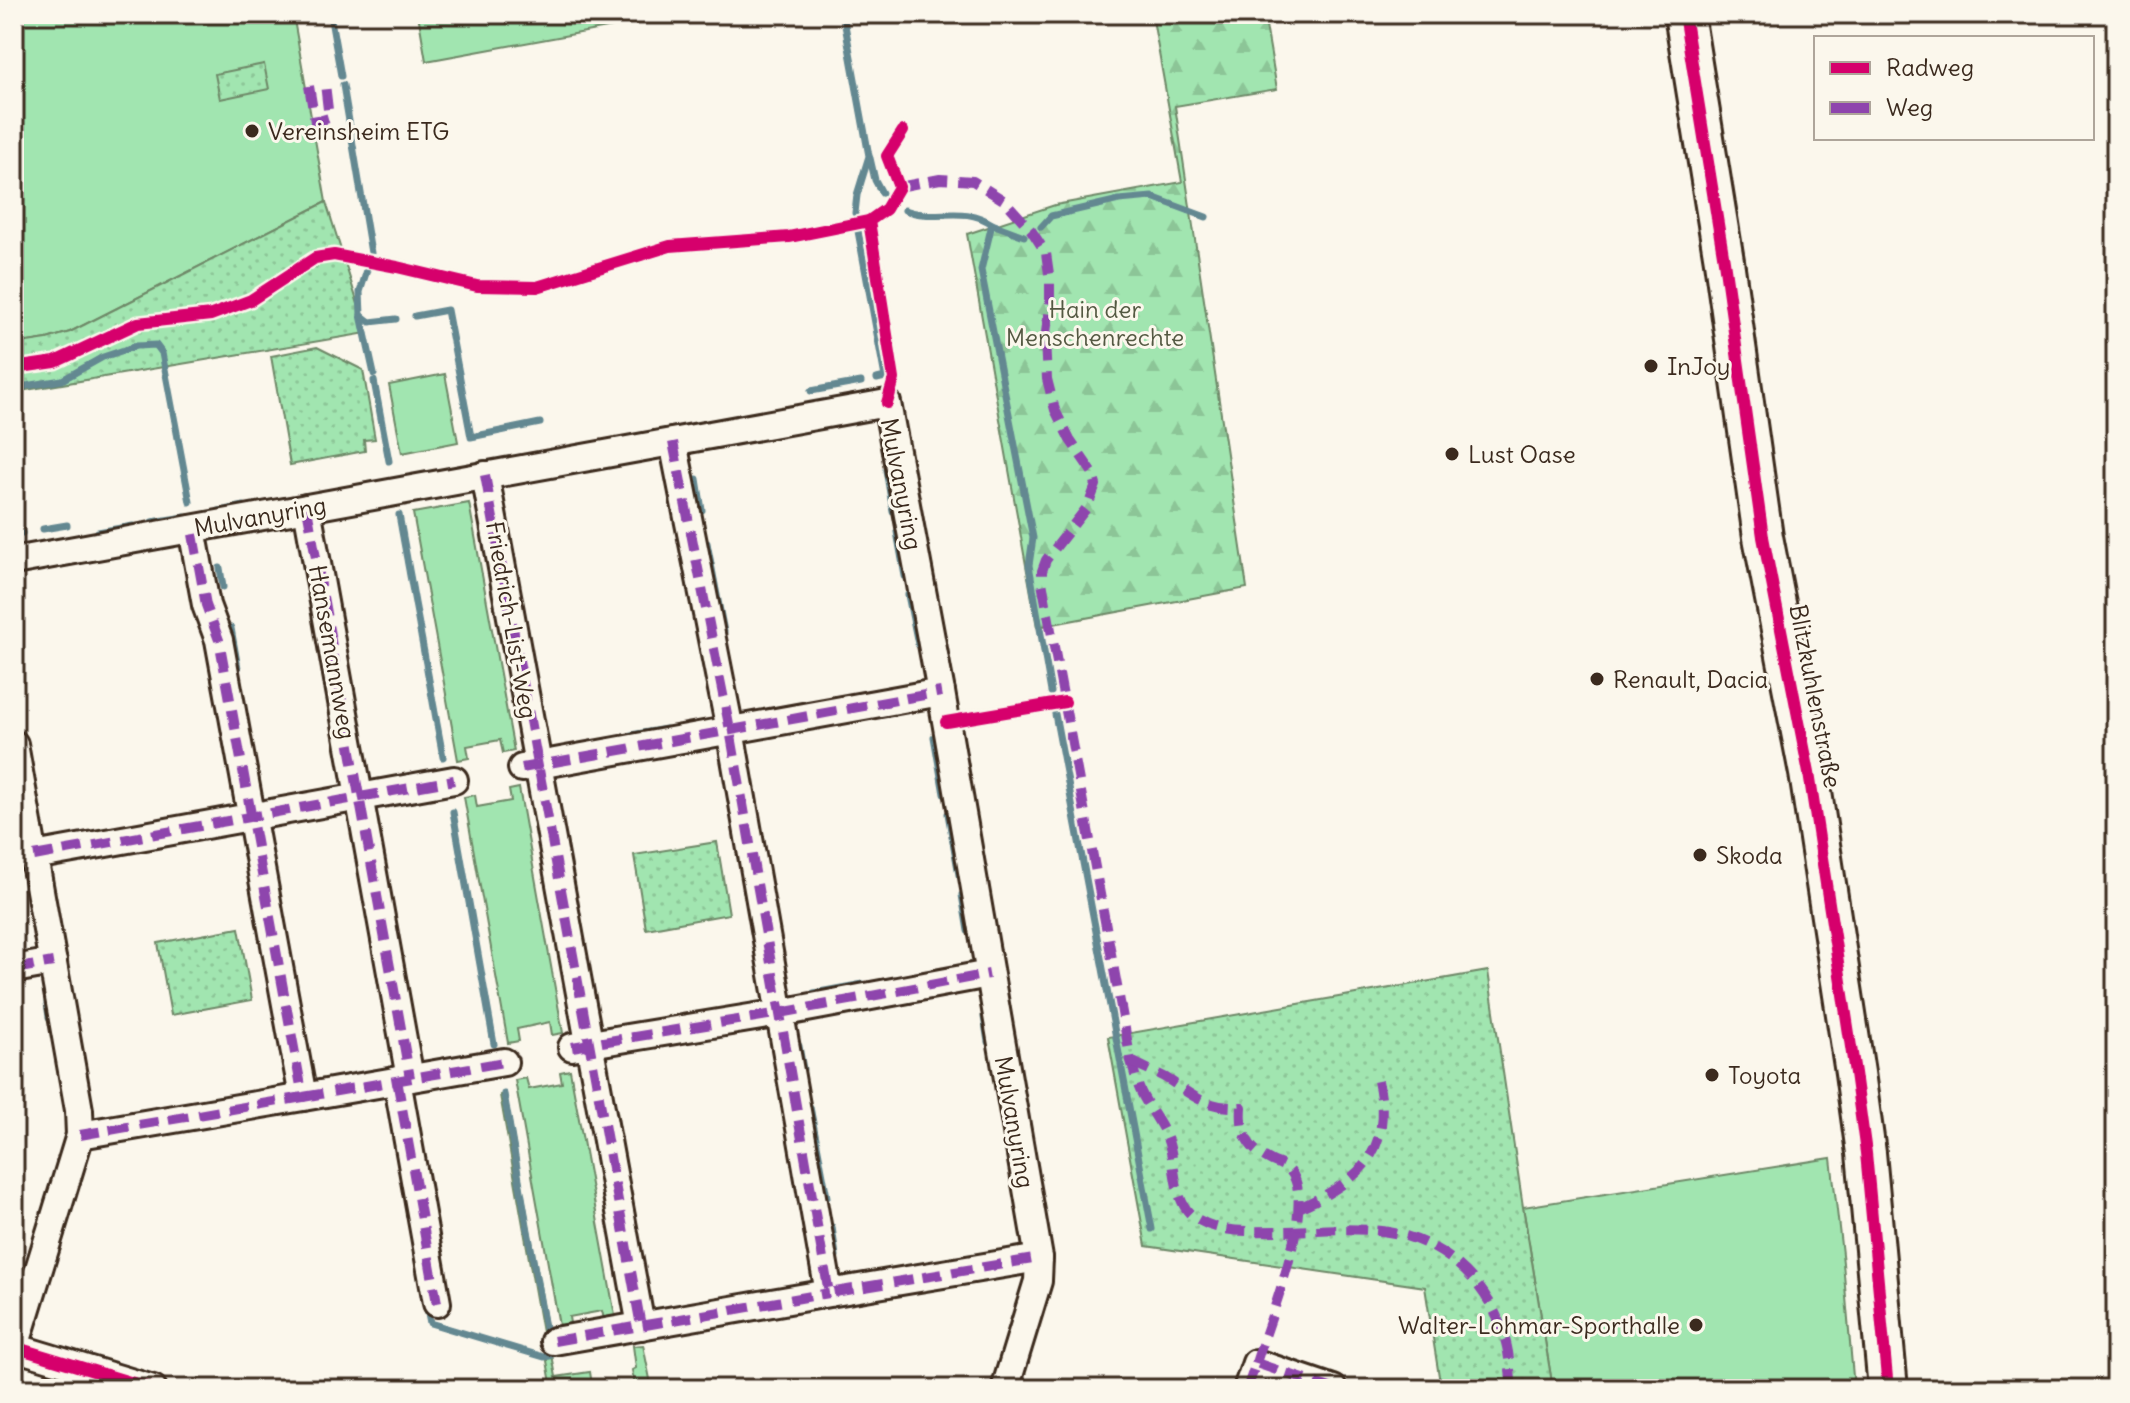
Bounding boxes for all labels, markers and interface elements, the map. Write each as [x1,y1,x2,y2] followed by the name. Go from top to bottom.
[1814,36,2094,140] legend
[1886,52,1974,82] text: Radweg
[1886,92,1933,122] text: Weg
[268,116,449,146] place label: Vereinsheim ETG
[243,122,261,140] marker: Vereinsheim ETG
[1006,294,1184,352] park label: Hain der Menschenrechte
[1667,351,1730,381] place label: InJoy
[1642,357,1660,375] marker: InJoy
[875,415,929,553] street label: Mulvanyring
[1468,439,1576,469] place label: Lust Oase
[1443,445,1461,463] marker: Lust Oase
[192,490,328,542] street label: Mulvanyring
[480,519,544,721] street label: Friedrich-List-Weg
[303,563,363,741] street label: Hansemannweg
[1783,602,1849,790] street label: Blitzkuhlenstraße
[1613,664,1768,694] place label: Renault, Dacia
[1588,670,1606,688] marker: Renault, Dacia
[1716,840,1783,870] place label: Skoda
[1691,846,1709,864] marker: Skoda
[989,1054,1041,1190] street label: Mulvanyring
[1728,1060,1801,1090] place label: Toyota
[1703,1066,1721,1084] marker: Toyota
[1398,1310,1680,1340] place label: Walter-Lohmar-Sporthalle
[1687,1316,1705,1334] marker: Walter-Lohmar-Sporthalle

